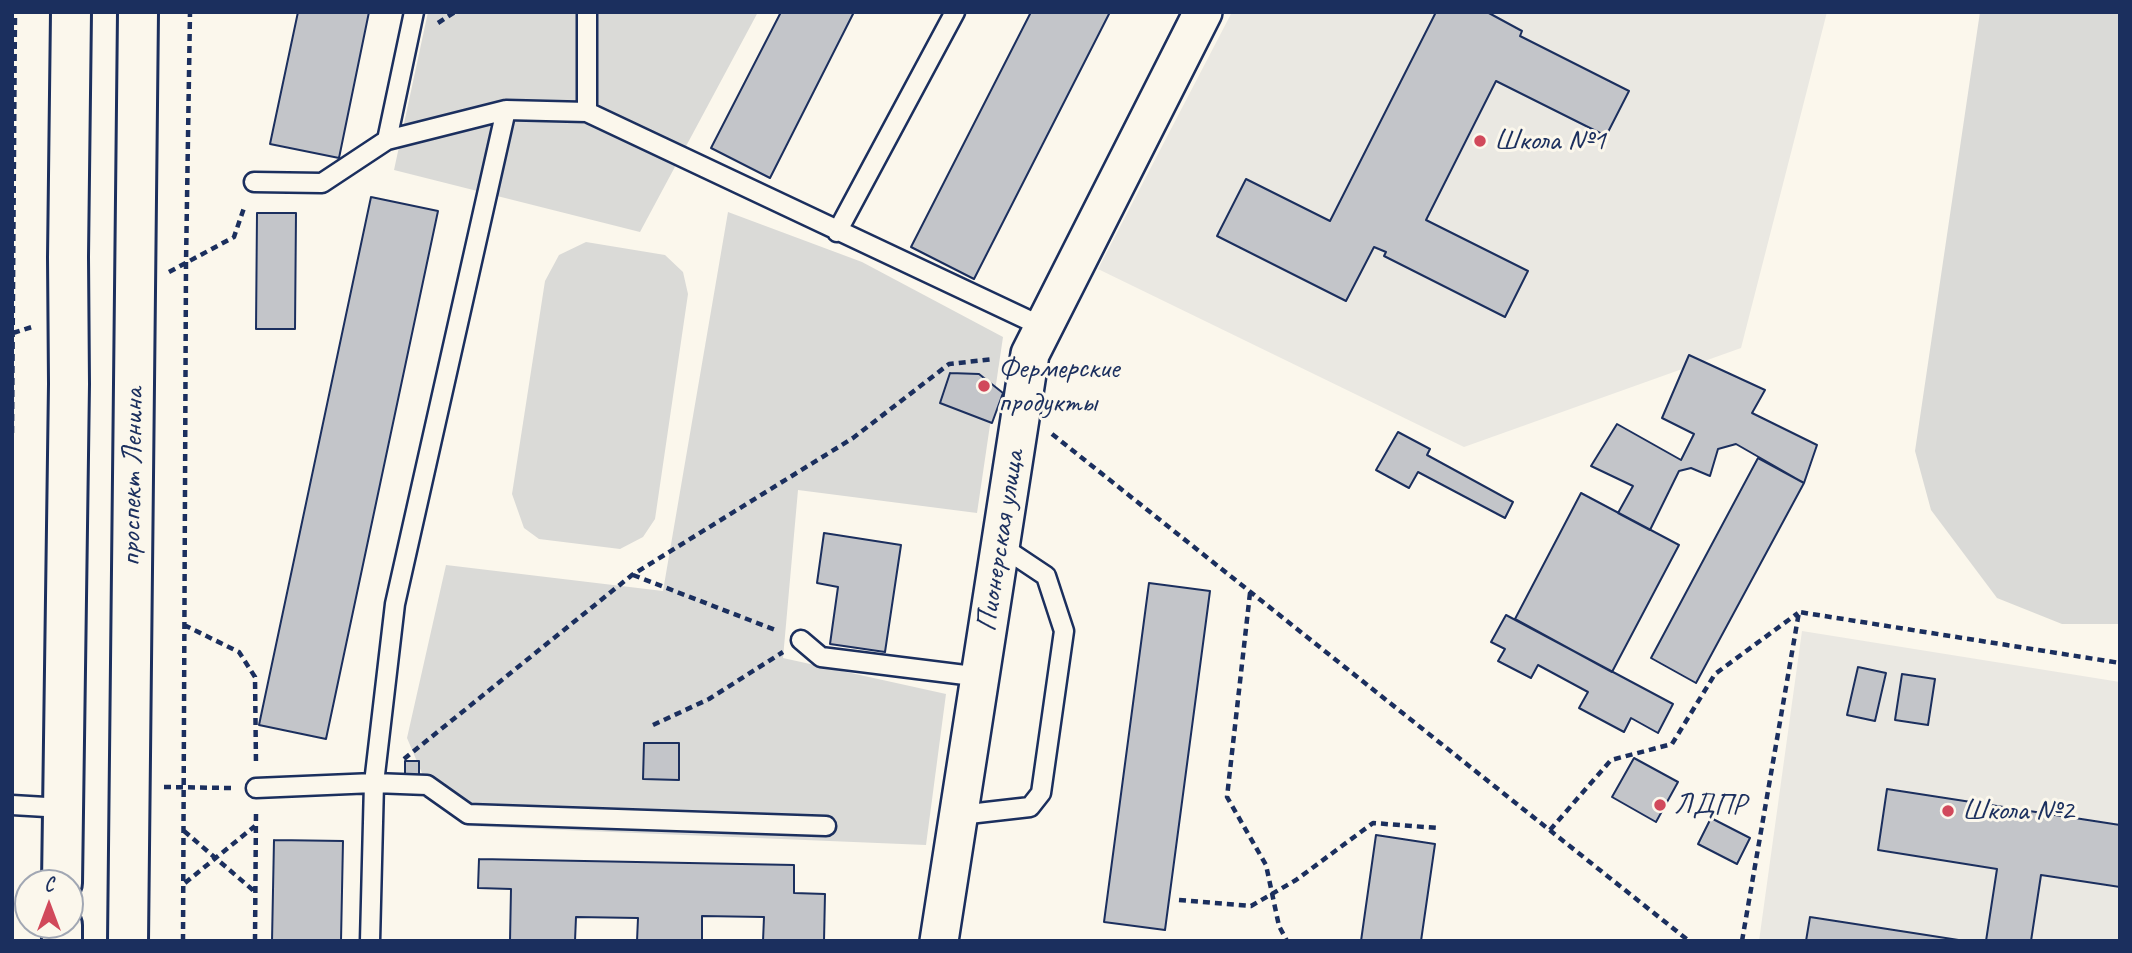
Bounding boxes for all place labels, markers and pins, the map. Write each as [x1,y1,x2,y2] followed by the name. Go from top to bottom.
[1494,123,1606,159] place label: Школа №1
[1472,133,1488,149] marker: Школа №1
[998,351,1119,422] place label: Фермерские продукты
[976,378,992,394] marker: Фермерские продукты
[1674,787,1746,823] place label: ЛДПР
[1962,793,2074,829] place label: Школа №2
[1652,797,1668,813] marker: ЛДПР
[1940,803,1956,819] marker: Школа №2

